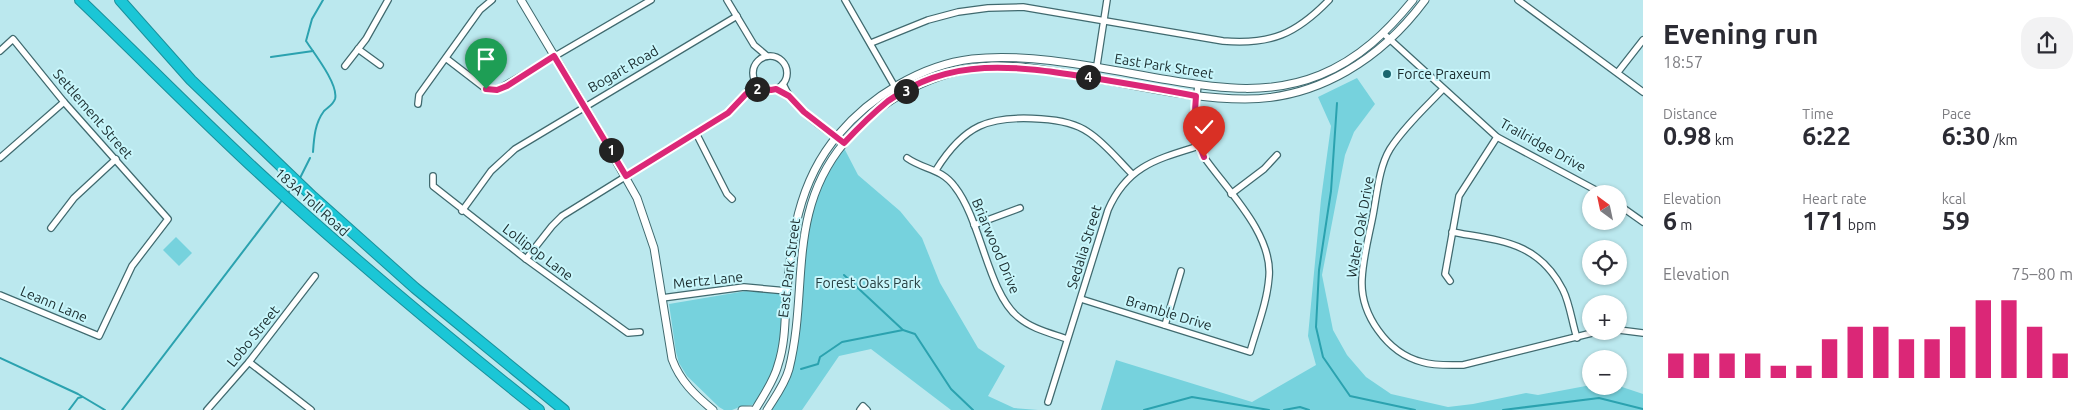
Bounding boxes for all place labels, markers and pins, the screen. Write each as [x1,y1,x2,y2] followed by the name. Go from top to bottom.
[465,38,507,89] pin
[1076,64,1100,90] pin: 4
[1397,66,1491,82] place label: Force Praxeum
[1381,68,1393,80] marker: Force Praxeum
[744,76,770,102] pin: 2
[894,78,918,104] pin: 3
[1183,106,1225,157] pin
[598,138,624,162] pin: 1

